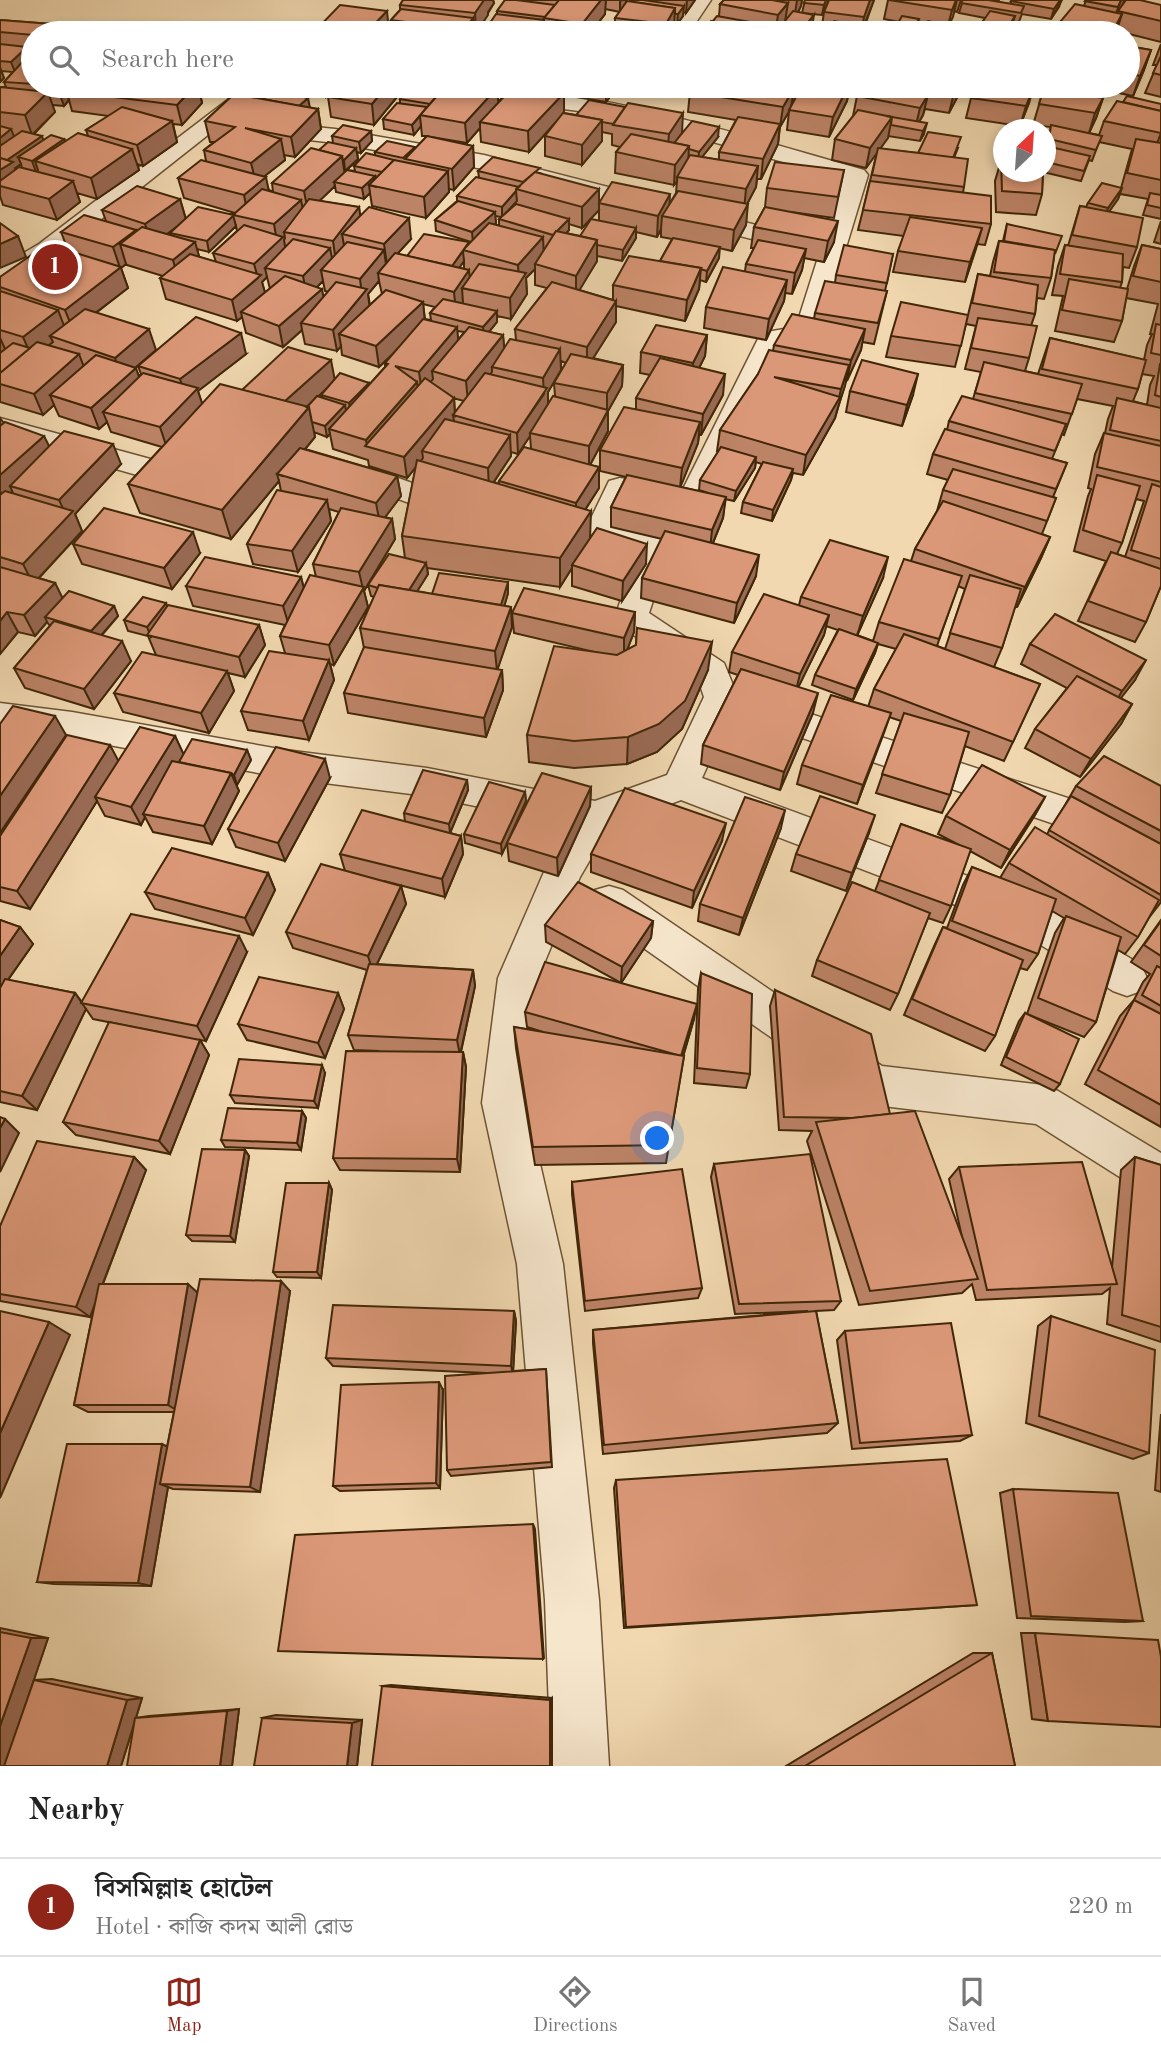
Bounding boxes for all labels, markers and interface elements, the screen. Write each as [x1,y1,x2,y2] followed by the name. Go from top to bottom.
[21,21,1140,98] search box
[45,41,83,79] icon: search
[101,47,234,73] text: Search here
[993,119,1056,182] north arrow
[32,241,78,293] pin: 1
[640,1121,674,1155] your location
[28,1796,125,1826] text: Nearby
[95,1876,273,1902] text: বিসমিল্লাহ হোটেল
[44,1895,58,1918] text: 1
[1068,1895,1133,1918] text: 220 m
[95,1916,353,1939] text: Hotel · কাজি কদম আলী রোড
[165,1973,203,2038] tab: Map
[533,1973,618,2038] tab: Directions
[948,1973,996,2038] tab: Saved

